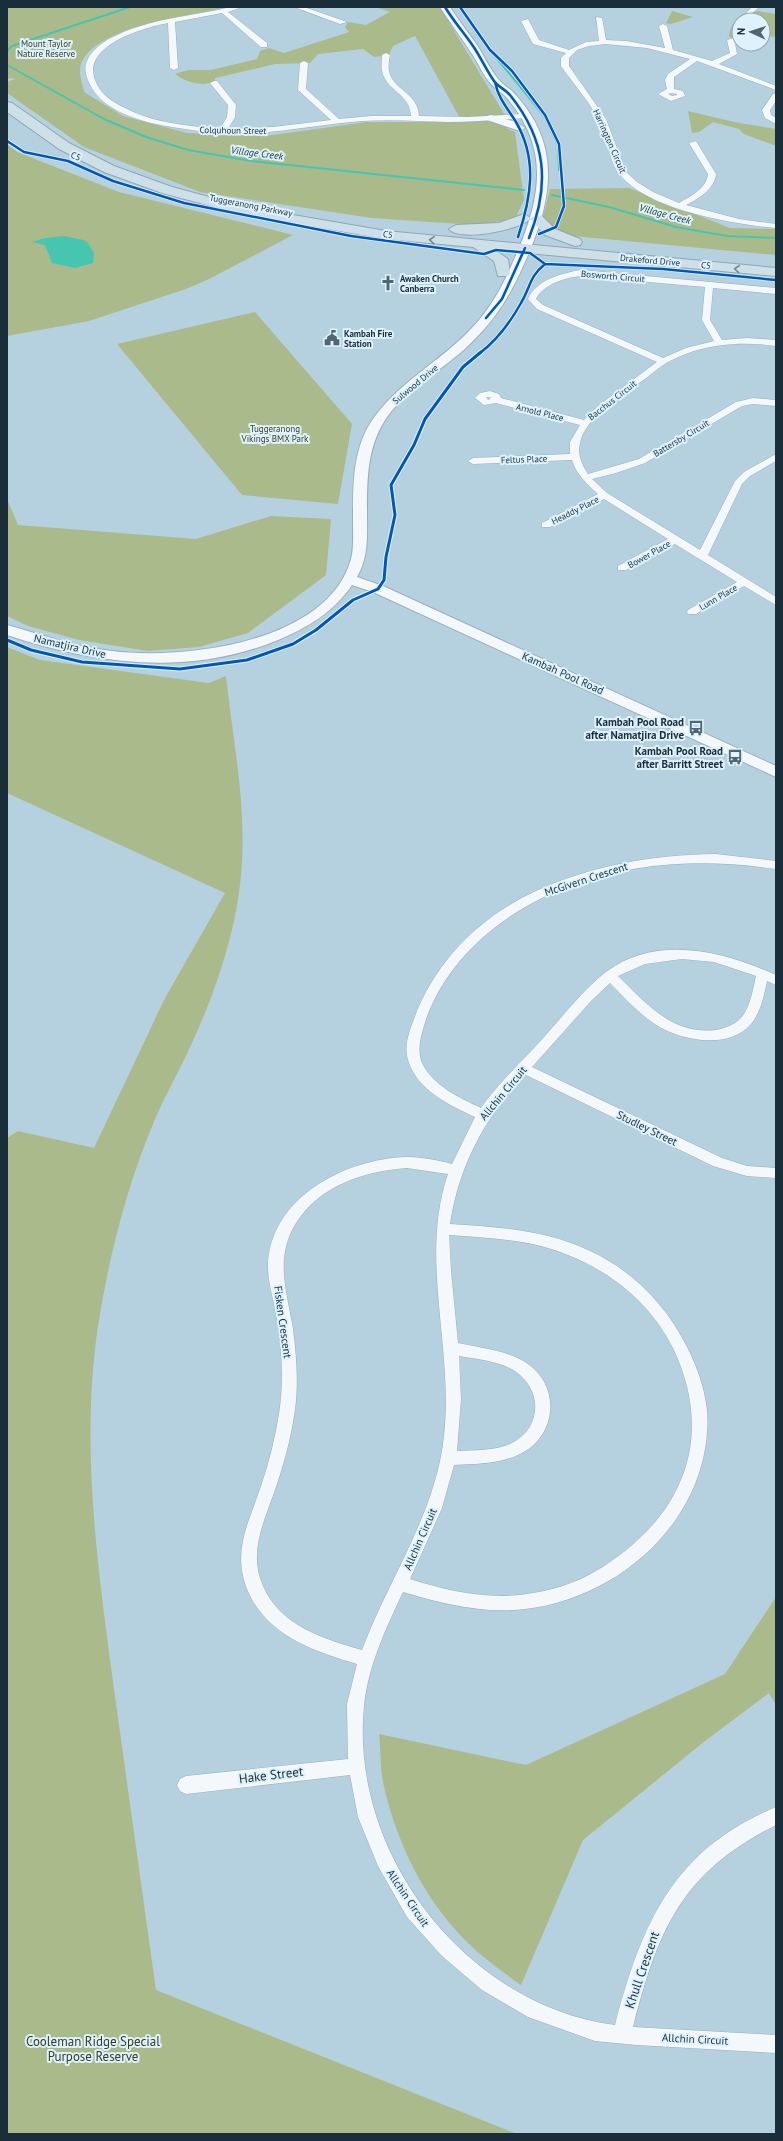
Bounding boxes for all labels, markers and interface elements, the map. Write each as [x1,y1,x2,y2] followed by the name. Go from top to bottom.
[731,12,771,52] north arrow
[734,27,748,35] text: N
[17,38,76,59] park label: Mount Taylor Nature Reserve
[591,107,629,175] street label: Harrington Circuit
[199,124,267,136] street label: Colquhoun Street
[230,143,284,163] water label: Village Creek
[69,149,83,163] street label: C5
[209,192,294,219] street label: Tuggeranong Parkway
[638,201,693,227] water label: Village Creek
[382,228,394,240] street label: C5
[429,235,435,244] one-way arrow
[620,252,681,268] street label: Drakeford Drive
[701,259,712,271] street label: C5
[734,264,740,273] one-way arrow
[581,268,645,284] street label: Bosworth Circuit
[400,273,459,294] place label: Awaken Church Canberra
[379,274,397,292] church icon: Awaken Church Canberra
[344,328,393,349] place label: Kambah Fire Station
[323,329,341,347] public building icon: Kambah Fire Station
[390,362,440,406] street label: Sulwood Drive
[586,378,638,422] street label: Bacchus Circuit
[515,401,565,423] street label: Arnold Place
[651,417,711,459] street label: Battersby Circuit
[241,423,309,444] park label: Tuggeranong Vikings BMX Park
[501,453,548,465] street label: Feltus Place
[550,493,601,527] street label: Headdy Place
[626,538,673,570] street label: Bower Place
[697,581,739,612] street label: Lunn Place
[33,631,108,661] street label: Namatjira Drive
[520,649,606,697] street label: Kambah Pool Road
[586,715,684,742] place label: Kambah Pool Road after Namatjira Drive
[687,719,705,737] bus stop icon: Kambah Pool Road after Namatjira Drive
[635,744,723,771] place label: Kambah Pool Road after Barritt Street
[726,748,744,766] bus stop icon: Kambah Pool Road after Barritt Street
[543,859,630,899] street label: McGivern Crescent
[476,1063,530,1123] street label: Allchin Circuit
[614,1107,680,1149] street label: Studley Street
[271,1285,295,1359] street label: Fisken Crescent
[400,1506,440,1572] street label: Allchin Circuit
[238,1763,305,1787] street label: Hake Street
[384,1867,432,1930] street label: Allchin Circuit
[621,1929,663,2011] street label: Khull Crescent
[662,2030,729,2048] street label: Allchin Circuit
[26,2033,160,2065] park label: Cooleman Ridge Special Purpose Reserve

